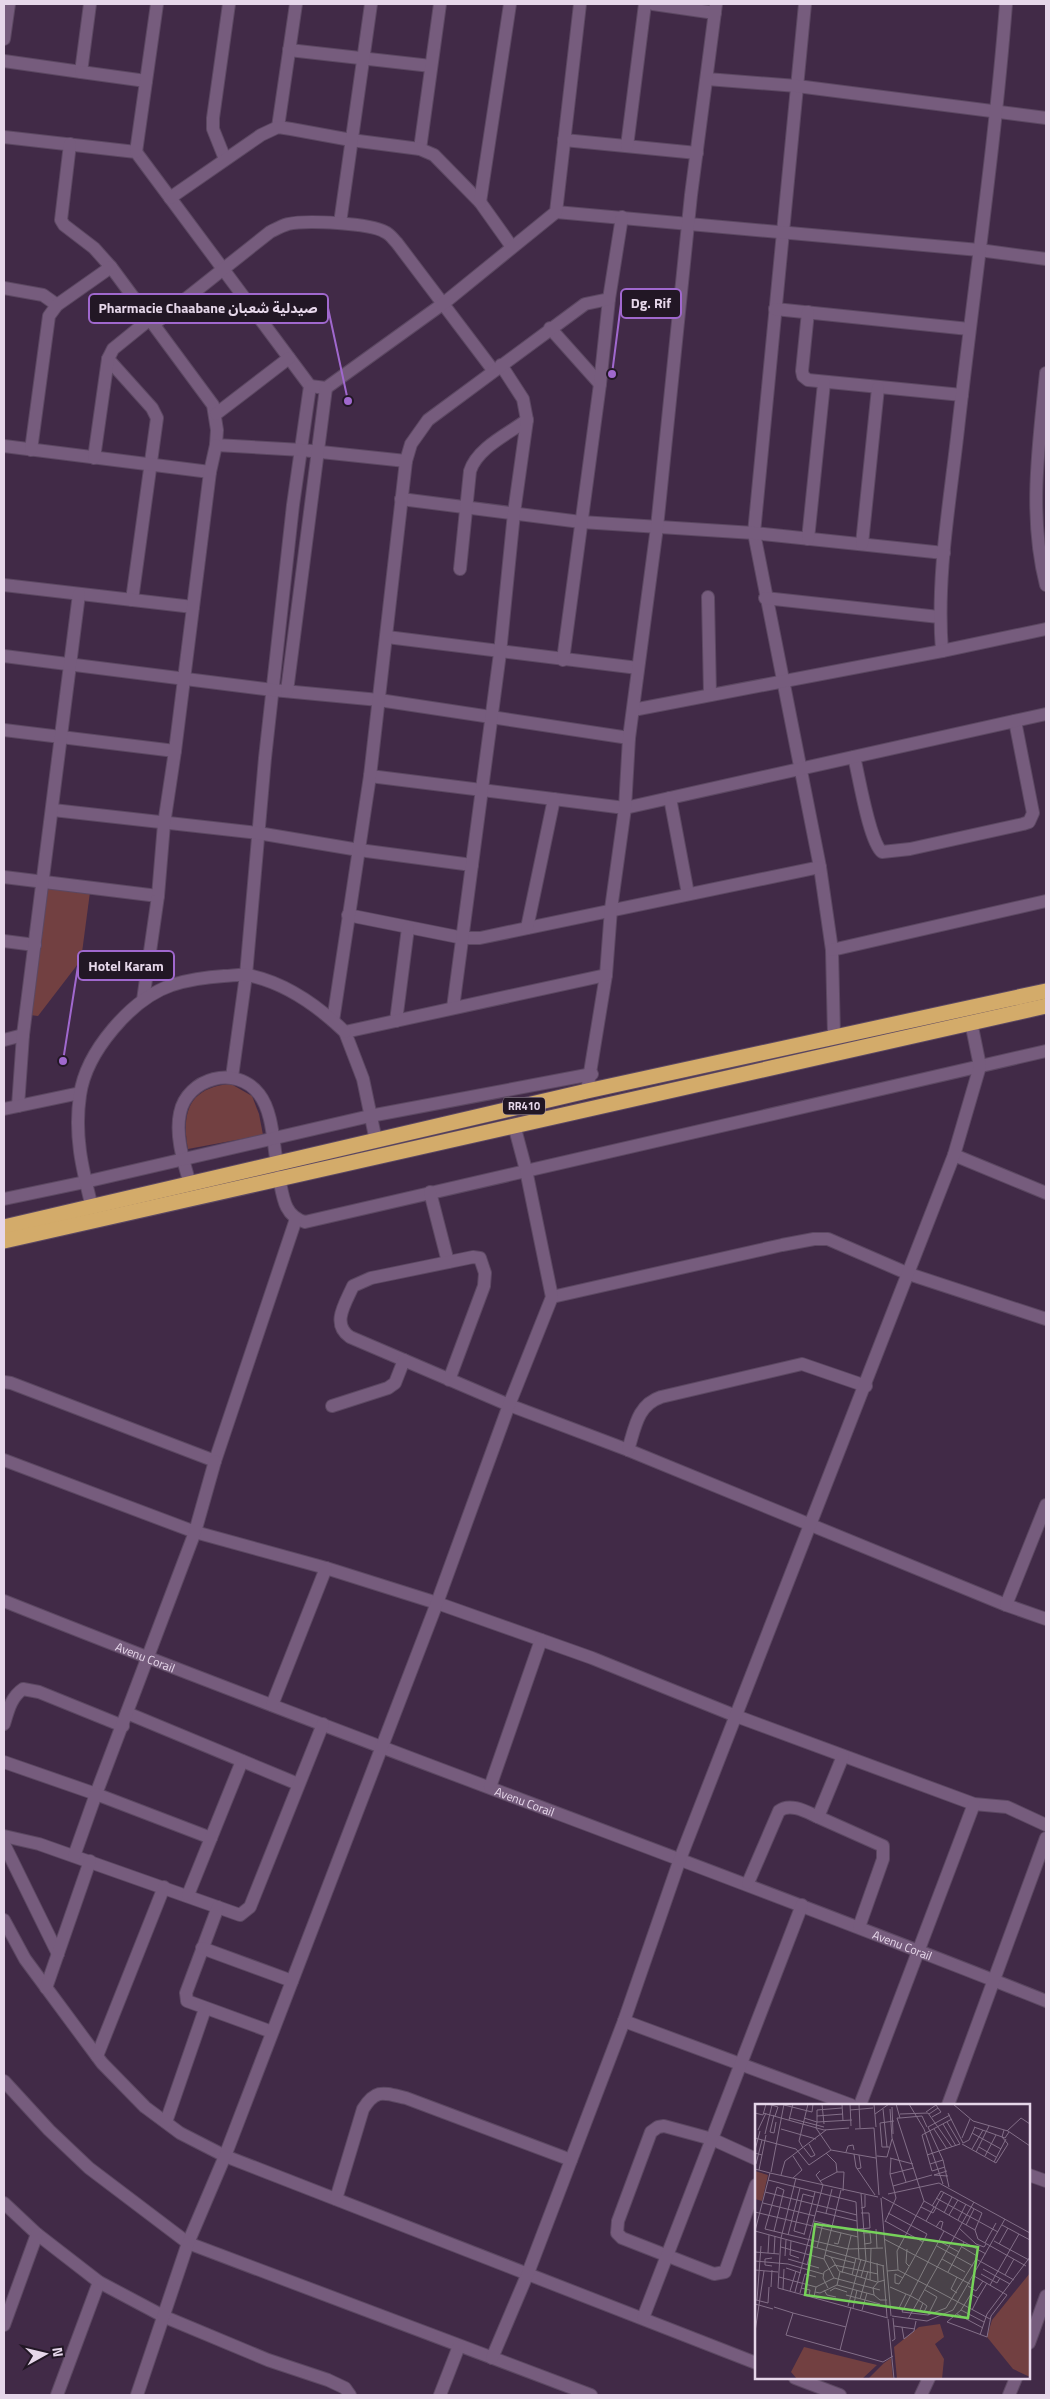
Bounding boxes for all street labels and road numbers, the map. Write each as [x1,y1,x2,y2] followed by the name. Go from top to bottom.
[503,1098,545,1114] road number: RR410
[113,1637,178,1677] street label: Avenu Corail
[492,1781,557,1821] street label: Avenu Corail
[870,1924,935,1965] street label: Avenu Corail

